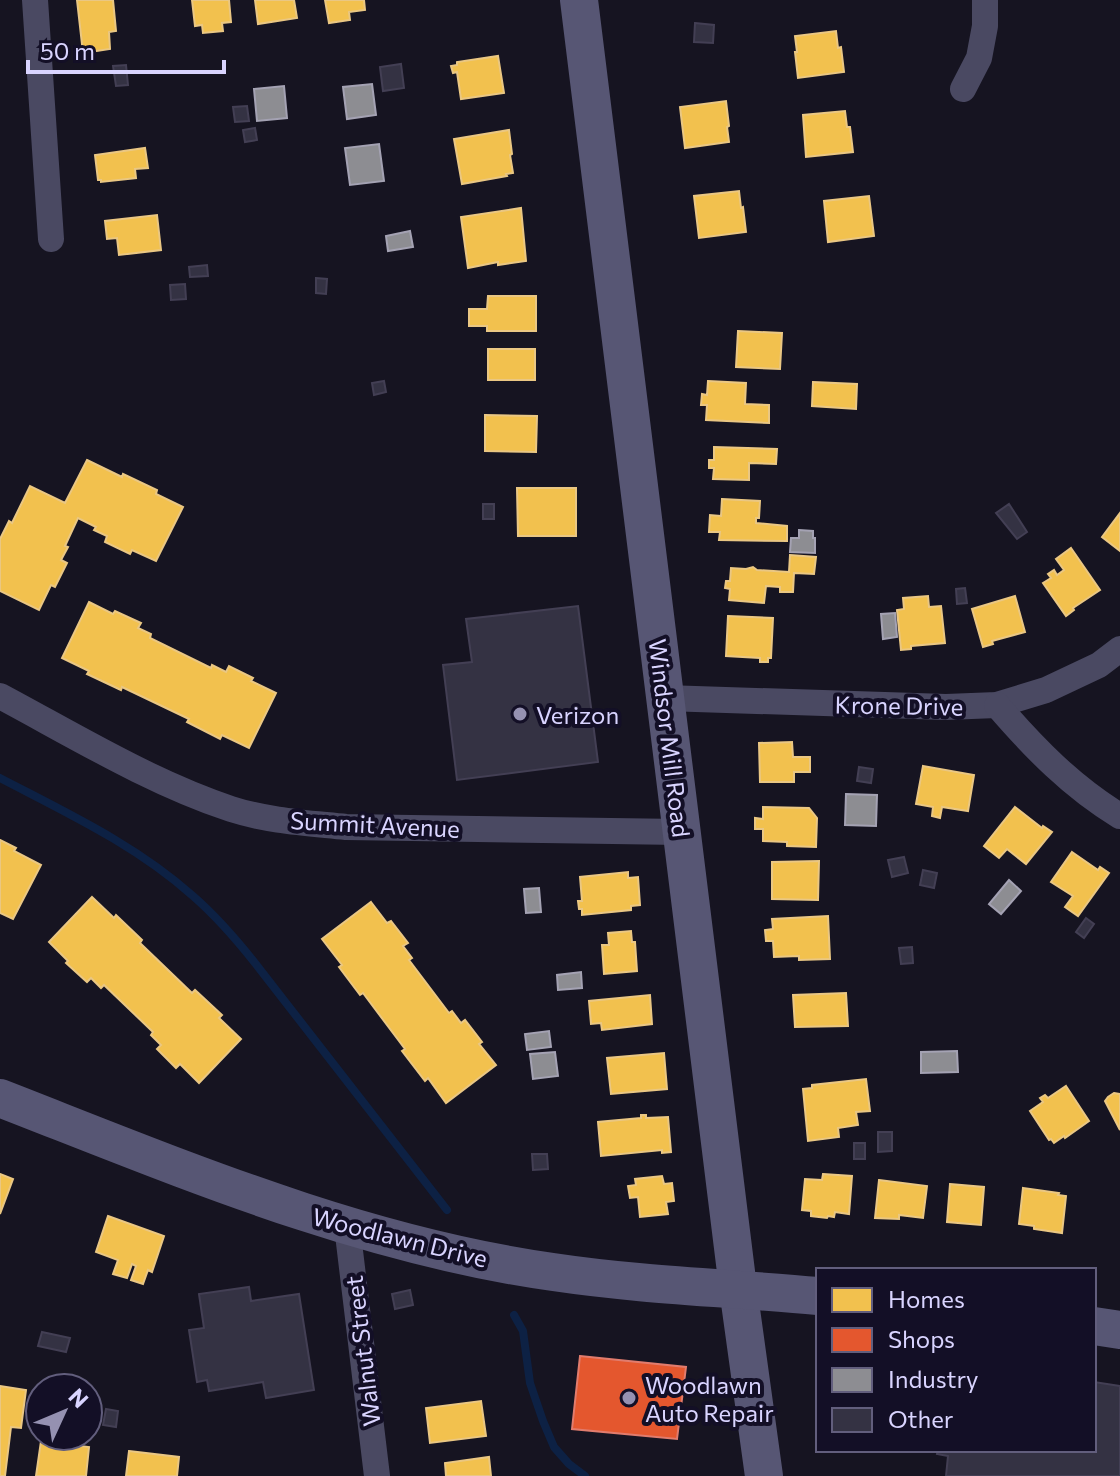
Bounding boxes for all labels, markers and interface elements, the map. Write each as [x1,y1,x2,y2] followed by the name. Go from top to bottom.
[28,24,224,74] scale bar
[40,36,95,65] text: 50 m
[643,637,697,839] street label: Windsor Mill Road
[834,689,964,721] street label: Krone Drive
[536,700,619,729] place label: Verizon
[511,705,529,723] marker: Verizon
[289,805,461,843] street label: Summit Avenue
[310,1201,490,1273] street label: Woodlawn Drive
[816,1268,1096,1452] legend
[338,1274,386,1428] street label: Walnut Street
[888,1284,965,1313] text: Homes
[888,1324,955,1353] text: Shops
[888,1364,978,1393] text: Industry
[645,1370,774,1427] place label: Woodlawn Auto Repair
[24,1372,104,1452] north arrow
[63,1382,94,1413] text: N
[620,1389,638,1407] marker: Woodlawn Auto Repair
[888,1404,954,1433] text: Other

